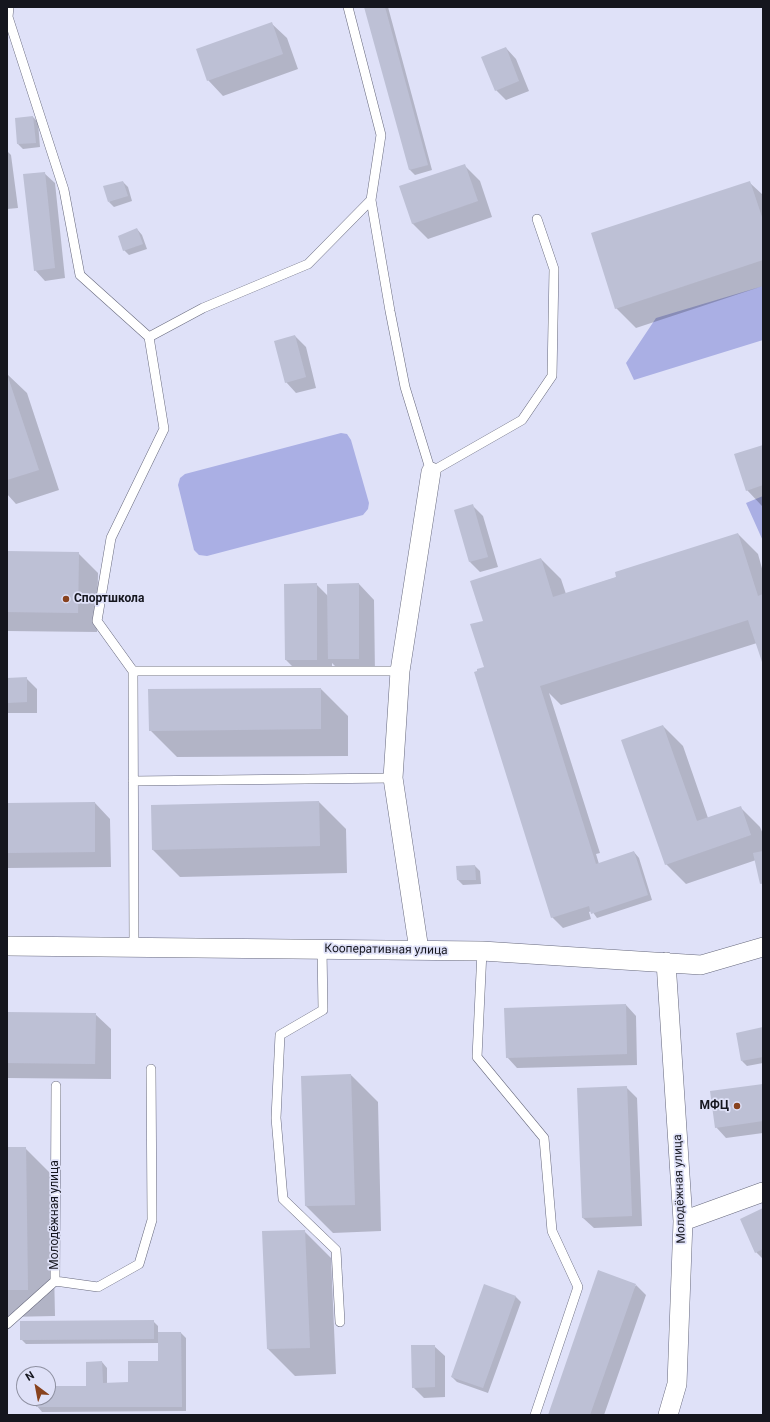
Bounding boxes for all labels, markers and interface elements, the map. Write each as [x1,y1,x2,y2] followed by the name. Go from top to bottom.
[74,592,144,606] place label: Спортшкола
[61,594,71,604] marker: Спортшкола
[324,942,448,958] street label: Кооперативная улица
[700,1099,729,1113] place label: МФЦ
[732,1101,742,1111] marker: МФЦ
[671,1134,689,1244] street label: Молодёжная улица
[48,1160,62,1270] street label: Молодёжная улица
[16,1366,56,1406] north arrow
[23,1369,37,1384] text: N

